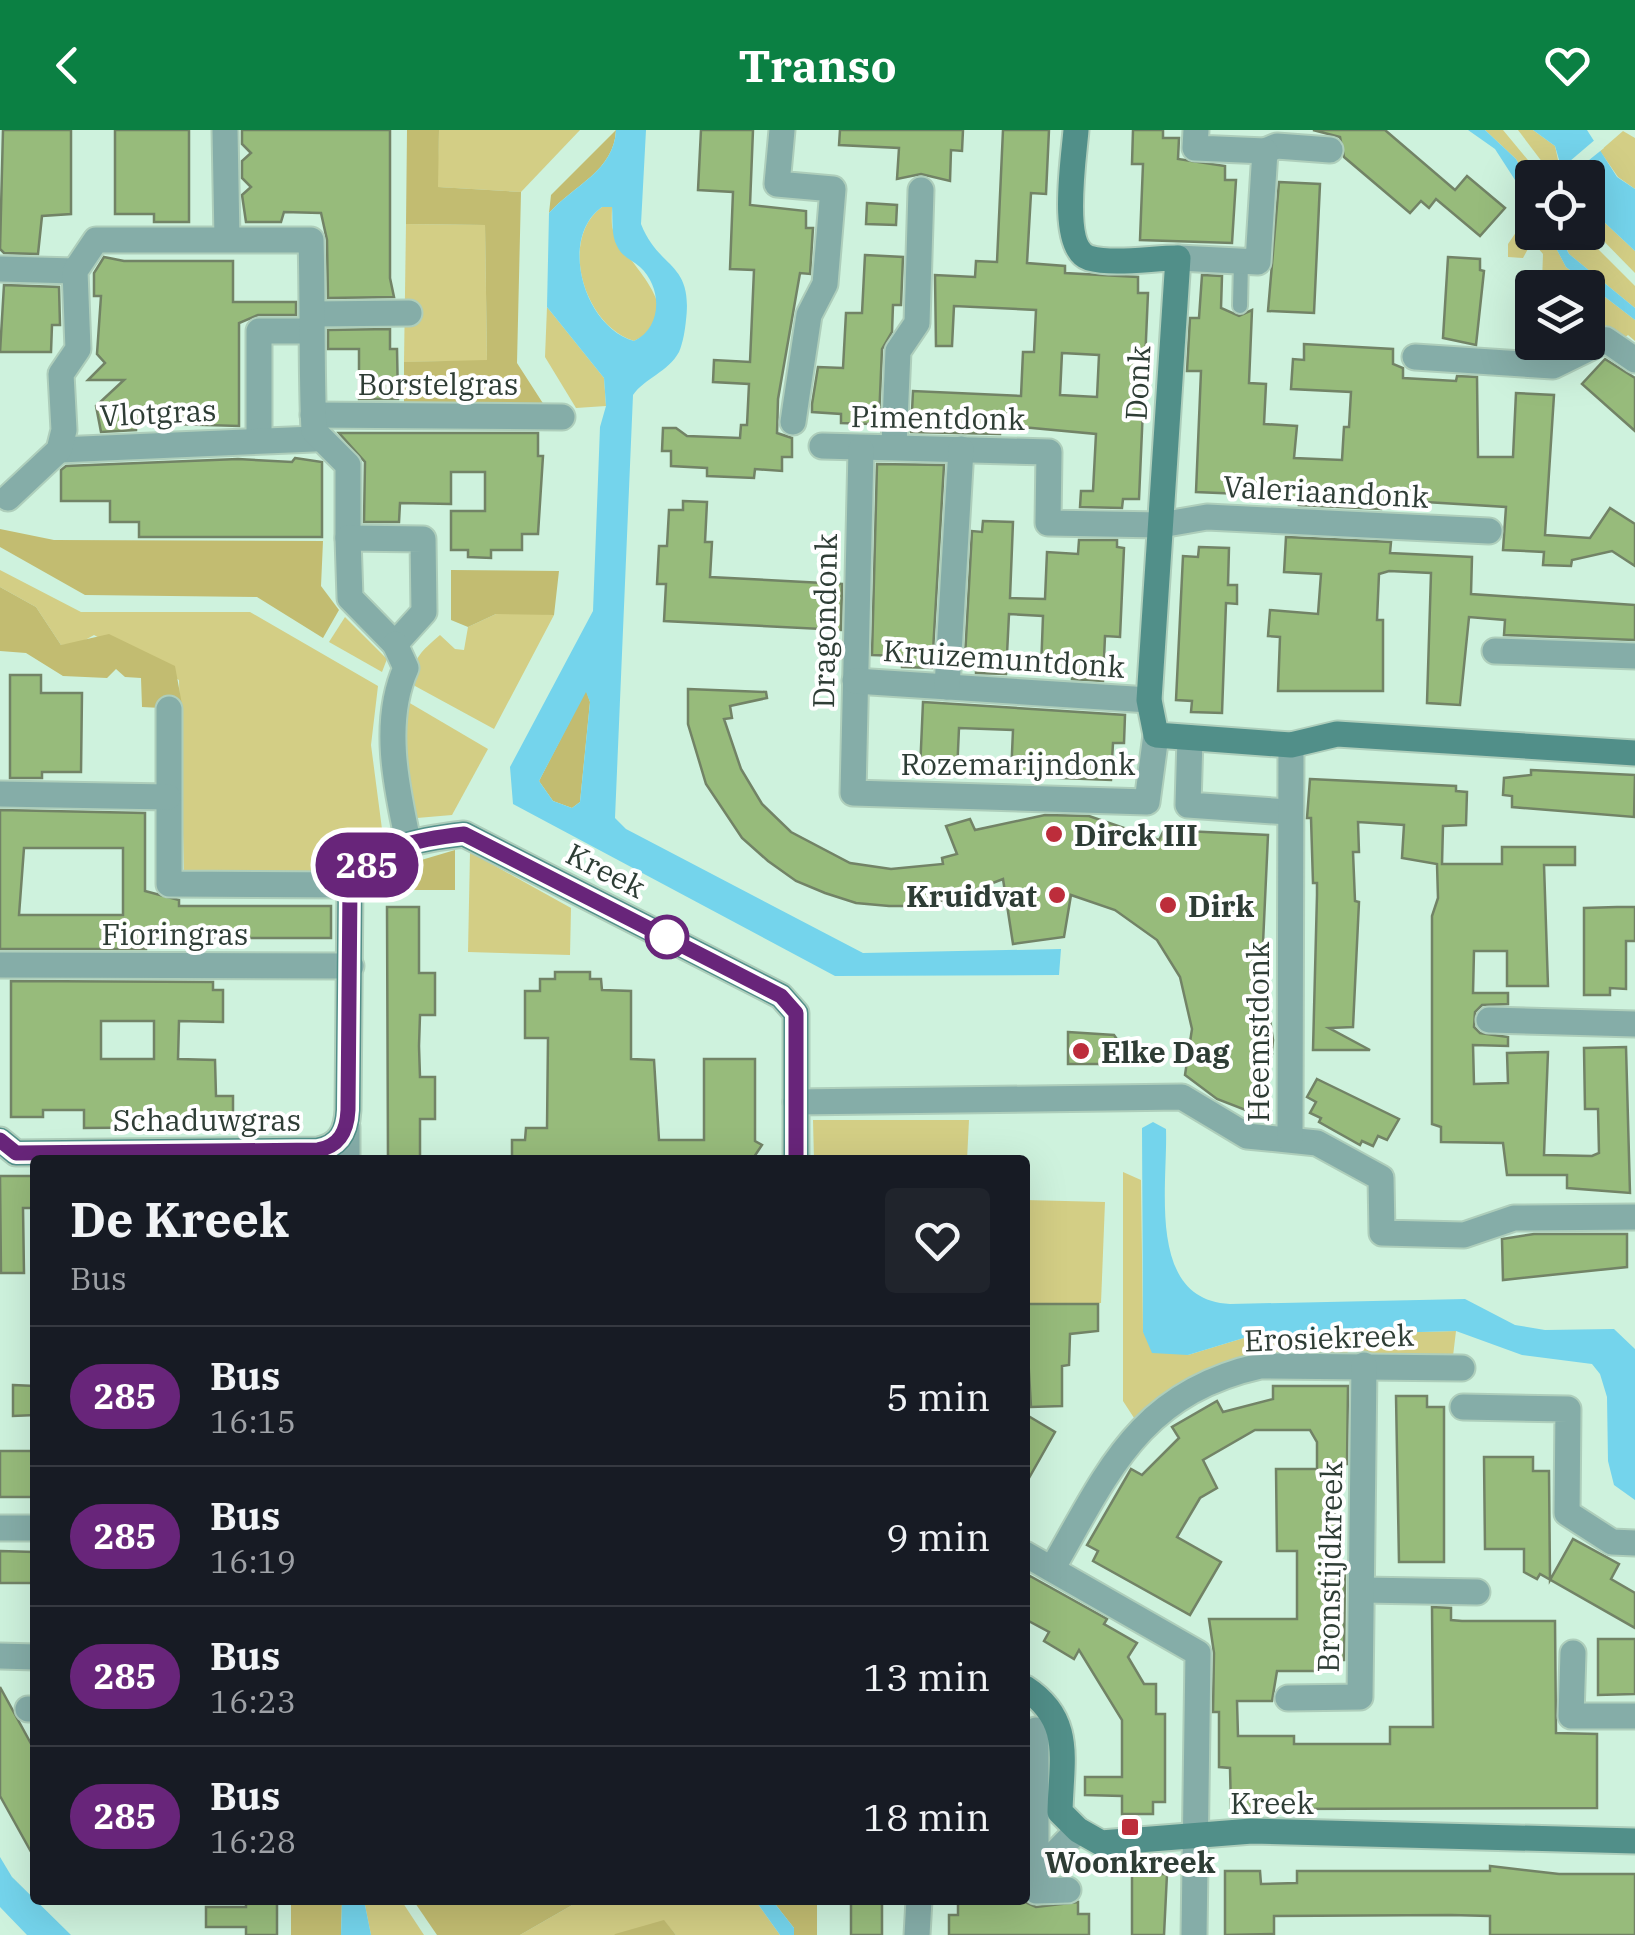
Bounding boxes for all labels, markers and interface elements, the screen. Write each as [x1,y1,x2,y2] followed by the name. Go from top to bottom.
[738,36,897,94] text: Transo
[40,38,95,93] icon: back
[1540,38,1595,93] icon: heart
[1515,160,1605,360] map controls
[1515,160,1605,250] button: locate
[1515,270,1605,360] button: layers
[1116,344,1158,421] street label: Donk
[357,364,519,403] street label: Borstelgras
[99,389,217,435] street label: Vlotgras
[850,396,1026,438] street label: Pimentdonk
[1222,466,1430,516] street label: Valeriaandonk
[803,533,845,709] street label: Dragondonk
[882,630,1127,686] street label: Kruizemuntdonk
[900,744,1136,783] street label: Rozemarijndonk
[1074,815,1198,854] place label: Dirck III
[1043,823,1065,845] marker: Dirck III
[310,832,424,898] line badge: 285
[560,834,653,907] street label: Kreek
[335,842,399,888] text: 285
[906,876,1037,915] place label: Kruidvat
[1046,884,1068,906] marker: Kruidvat
[1188,886,1254,925] place label: Dirk
[1157,894,1179,916] marker: Dirk
[102,914,248,953] street label: Fioringras
[646,916,688,958] unlabelled marker
[1238,941,1277,1123] street label: Heemstdonk
[1101,1032,1230,1071] place label: Elke Dag
[1070,1040,1092,1062] marker: Elke Dag
[113,1100,301,1139] street label: Schaduwgras
[70,1188,289,1250] text: De Kreek
[885,1188,990,1293] button: heart
[70,1257,127,1299] text: Bus
[1243,1315,1415,1359] street label: Erosiekreek
[210,1351,280,1400] text: Bus
[886,1372,990,1421] text: 5 min
[93,1373,157,1419] text: 285
[210,1400,296,1442] text: 16:15
[1308,1460,1350,1673] street label: Bronstijdkreek
[210,1491,280,1540] text: Bus
[886,1512,990,1561] text: 9 min
[93,1513,157,1559] text: 285
[210,1540,296,1582] text: 16:19
[210,1631,280,1680] text: Bus
[863,1652,990,1701] text: 13 min
[93,1653,157,1699] text: 285
[210,1680,296,1722] text: 16:23
[210,1771,280,1820] text: Bus
[1230,1783,1314,1822] street label: Kreek
[863,1792,990,1841] text: 18 min
[93,1793,157,1839] text: 285
[1119,1816,1141,1838] marker: Woonkreek
[210,1820,296,1862] text: 16:28
[1045,1842,1216,1881] place label: Woonkreek

